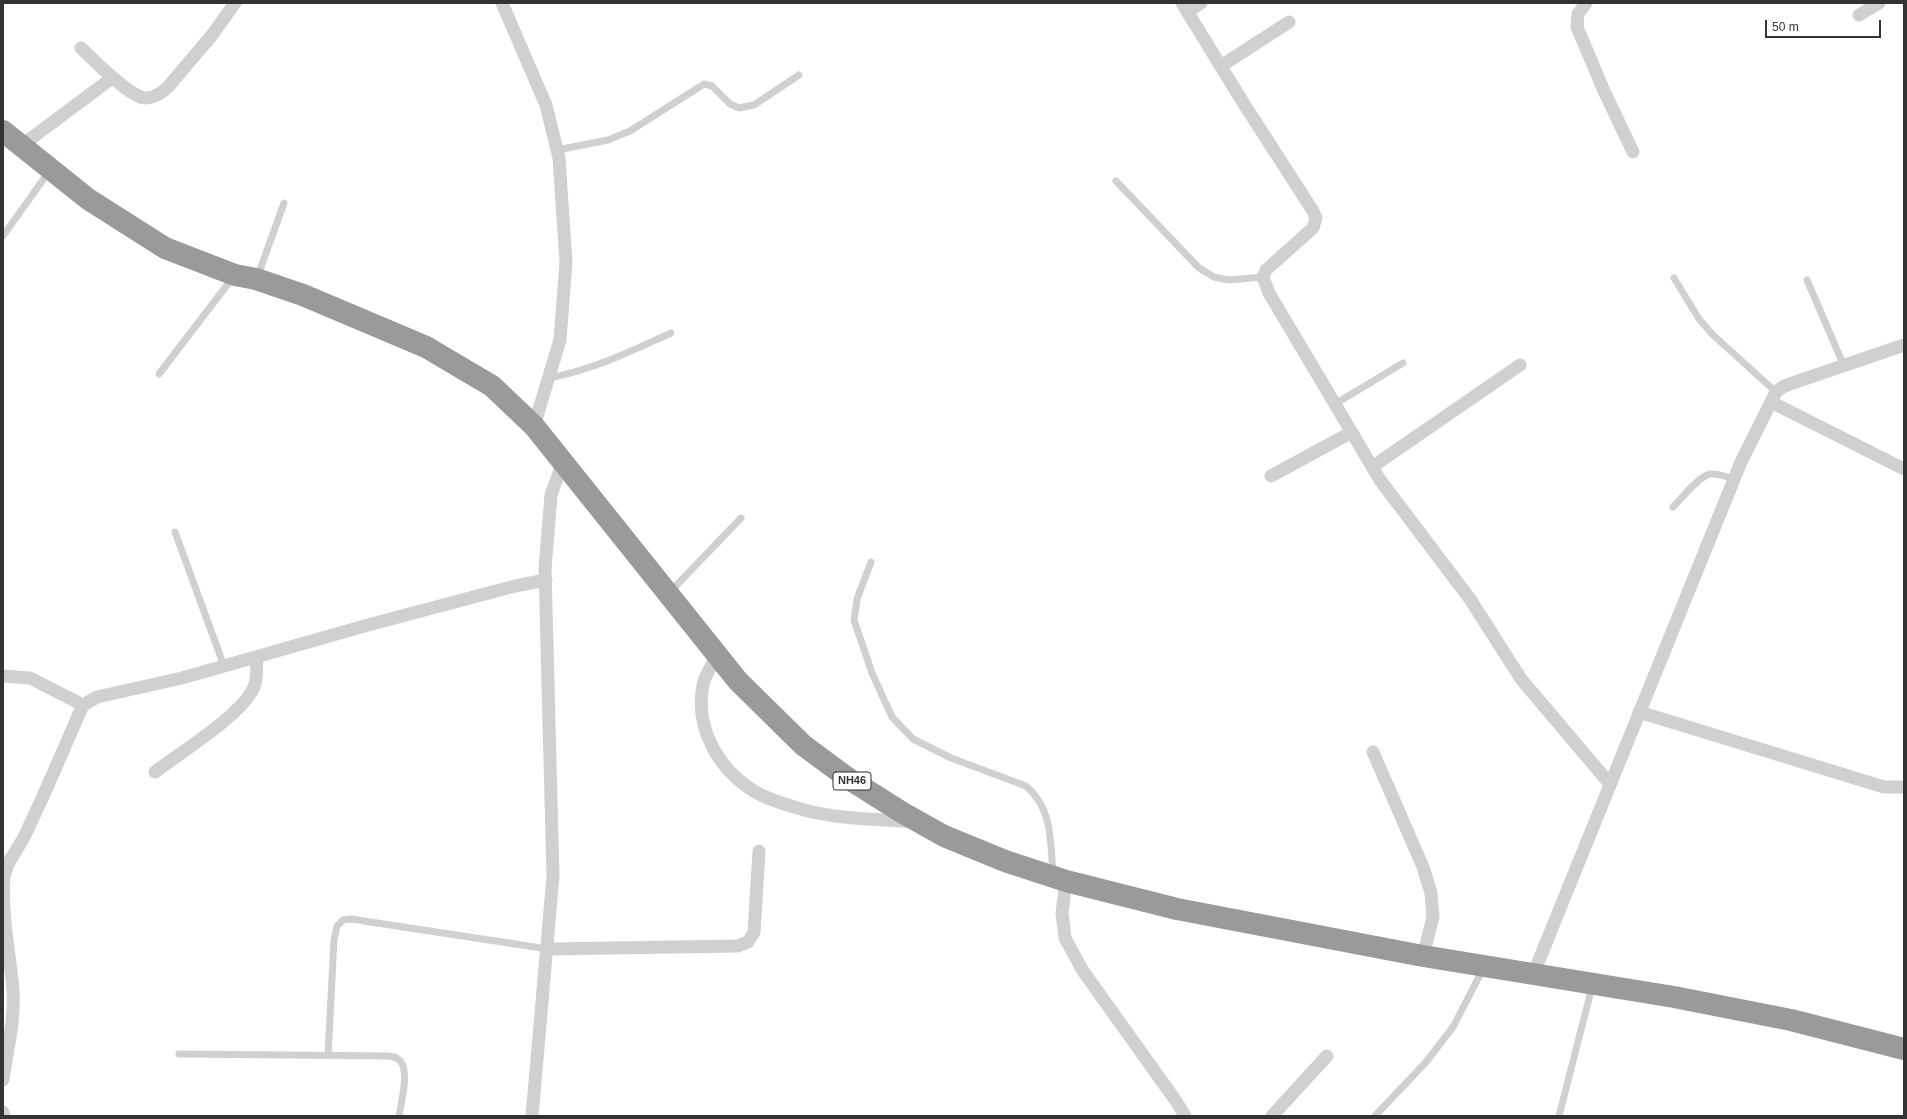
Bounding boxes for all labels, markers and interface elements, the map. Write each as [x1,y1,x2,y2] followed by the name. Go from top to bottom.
[1767,12,1883,38] scale bar
[1772,20,1799,34] text: 50 m
[833,772,871,790] road number: NH46

